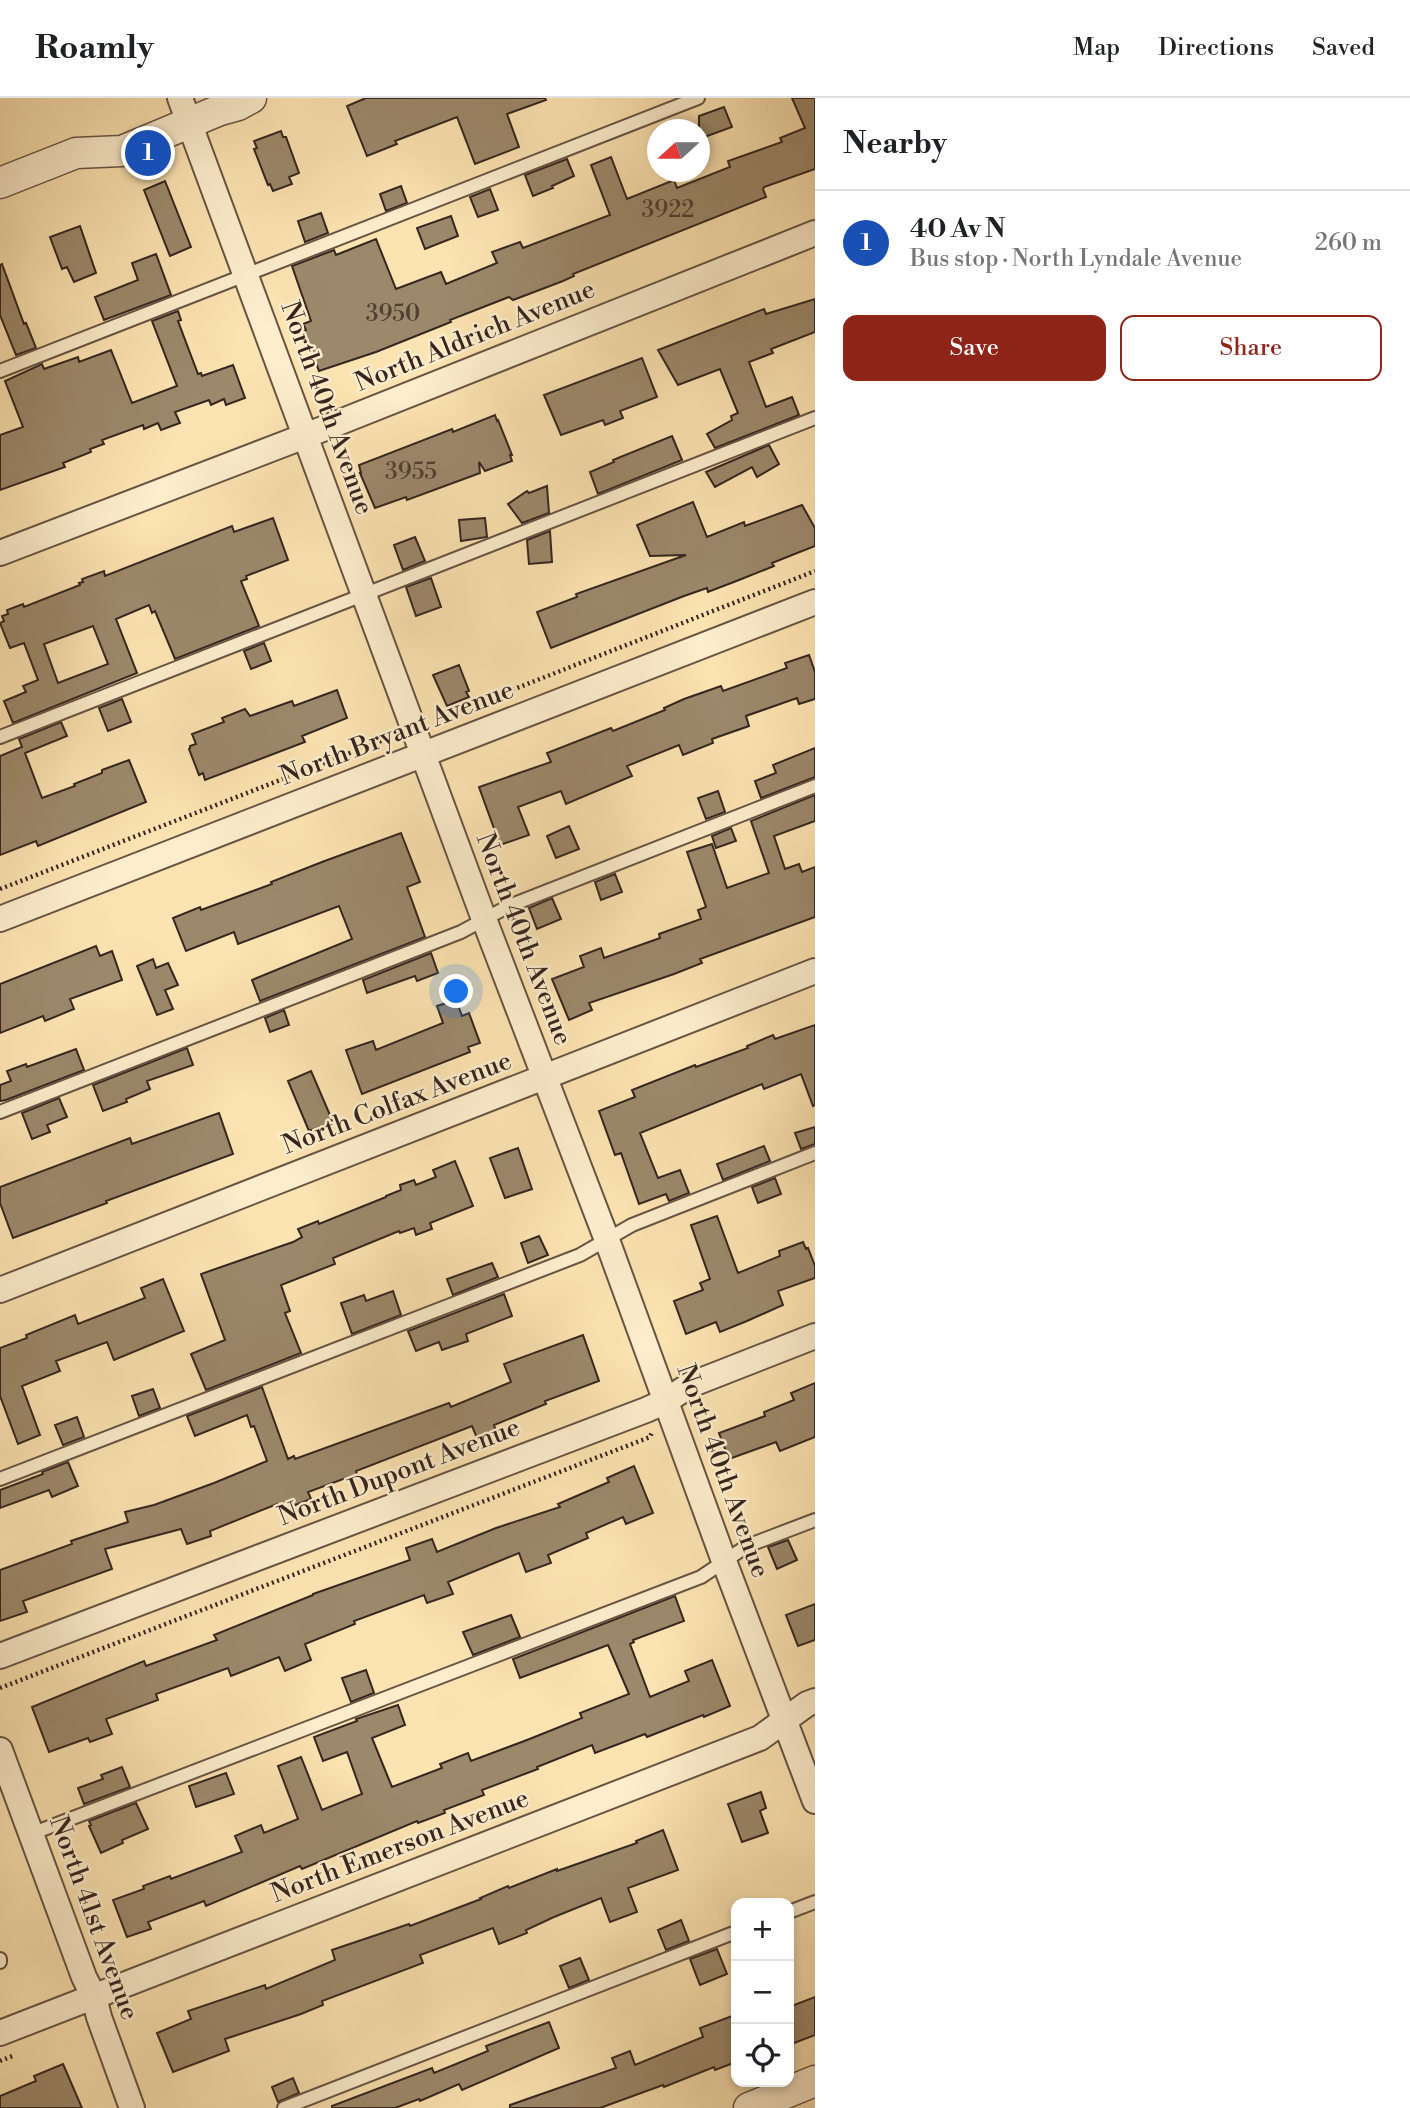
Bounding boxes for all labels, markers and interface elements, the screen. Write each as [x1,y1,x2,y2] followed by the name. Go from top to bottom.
[35,28,154,69] text: Roamly
[1073,33,1120,63] text: Map
[1158,33,1274,63] text: Directions
[1312,33,1375,63] text: Saved
[647,119,710,182] north arrow
[843,125,947,163] text: Nearby
[125,127,171,179] pin: 1
[642,196,694,224] house number: 3922
[910,213,1006,245] text: 40 Av N
[860,229,872,257] text: 1
[1315,229,1382,257] text: 260 m
[910,245,1242,273] text: Bus stop · North Lyndale Avenue
[350,273,600,399] street label: North Aldrich Avenue
[274,297,380,519] street label: North 40th Avenue
[366,300,420,328] house number: 3950
[843,315,1106,381] button: Save
[1120,315,1382,381] button: Share
[385,458,437,486] house number: 3955
[276,674,518,792] street label: North Bryant Avenue
[469,828,579,1050] street label: North 40th Avenue
[439,974,473,1008] your location
[278,1045,516,1161] street label: North Colfax Avenue
[670,1360,776,1582] street label: North 40th Avenue
[274,1411,524,1533] street label: North Dupont Avenue
[267,1782,533,1910] street label: North Emerson Avenue
[42,1812,146,2024] street label: North 41st Avenue
[731,1898,794,2087] map controls
[731,1898,794,1961] button: +
[731,1961,794,2024] button: −
[731,2024,794,2087] button: locate

